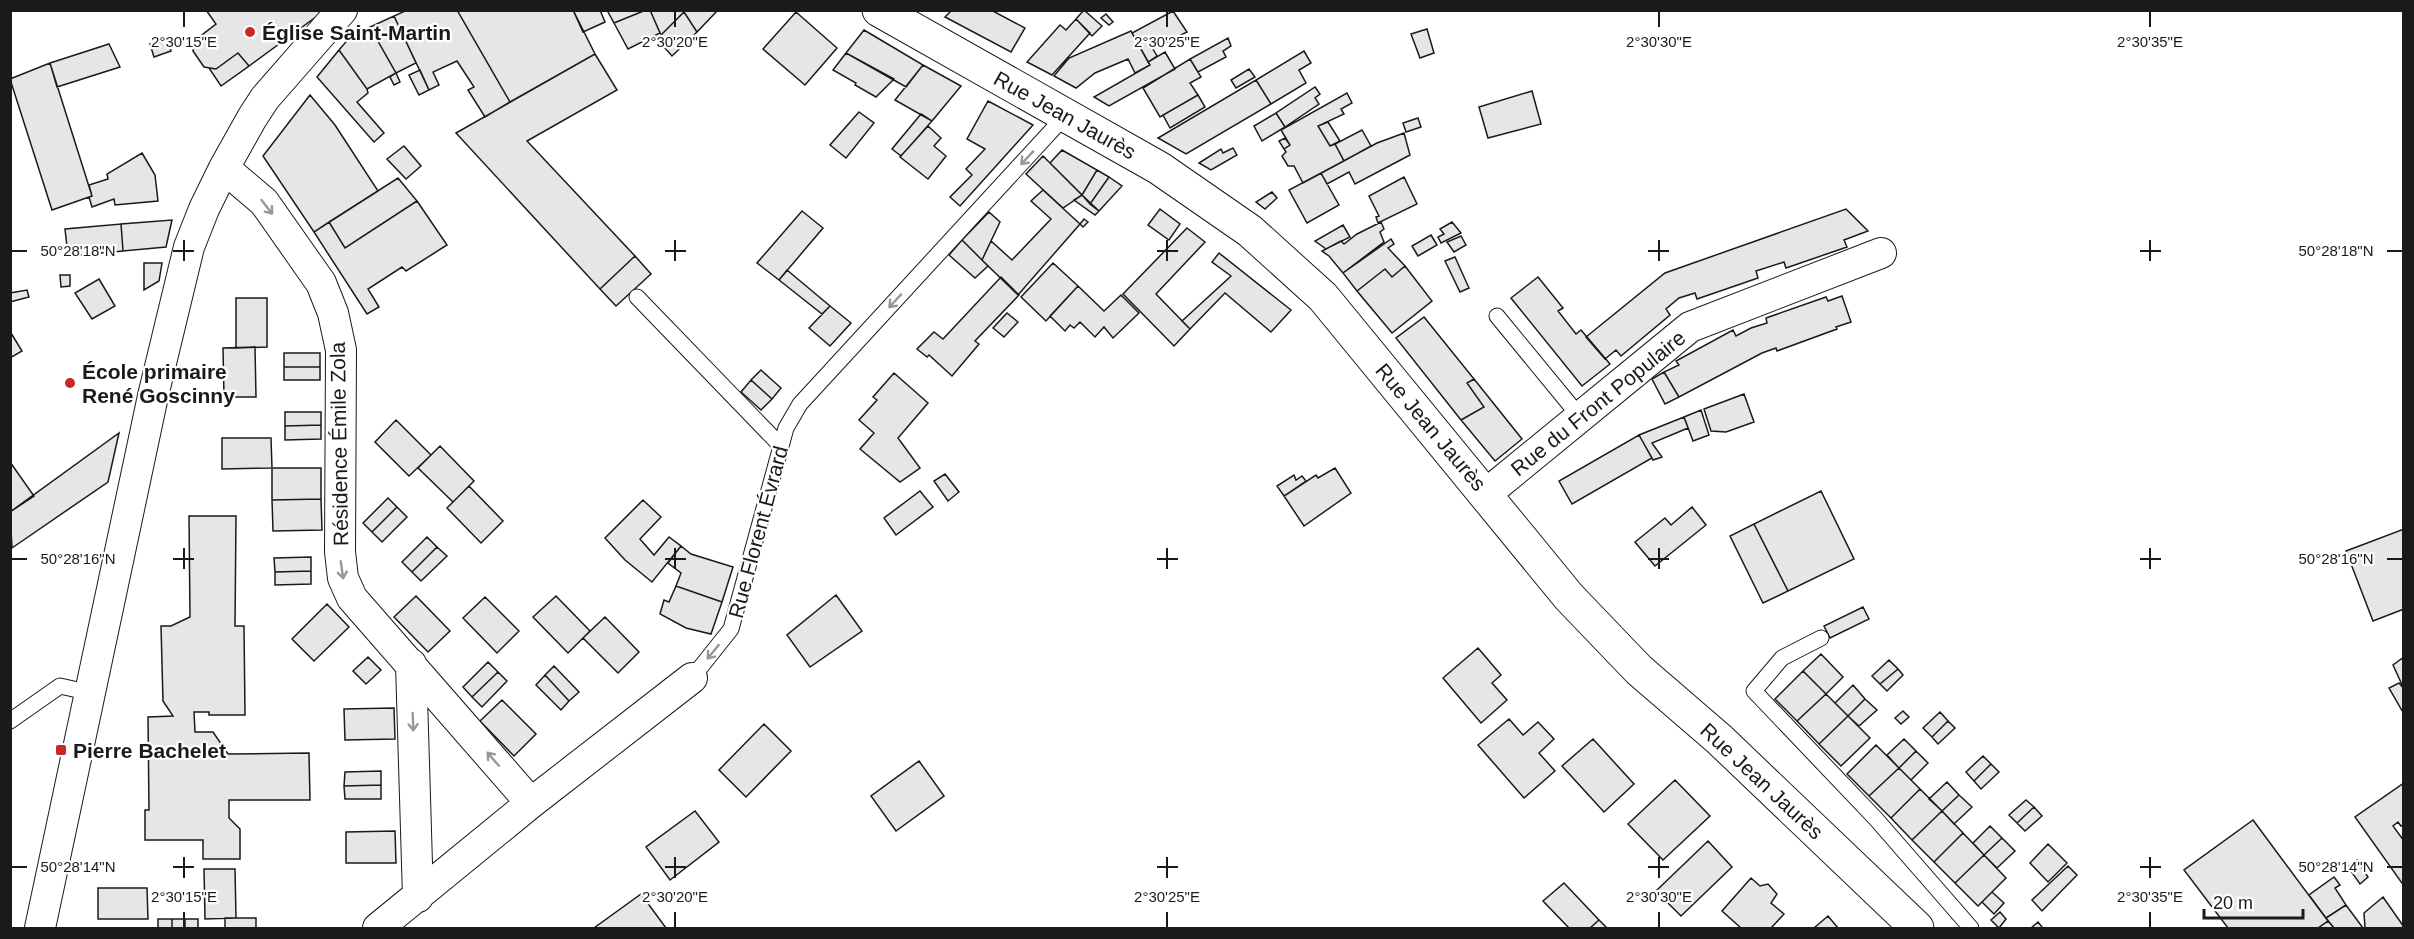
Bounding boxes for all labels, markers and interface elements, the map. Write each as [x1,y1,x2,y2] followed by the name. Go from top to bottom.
[262,21,451,44] place label: Église Saint-Martin
[243,25,257,39] marker: Église Saint-Martin
[151,33,217,50] text: 2°30'15"E
[642,33,708,50] text: 2°30'20"E
[1134,33,1200,50] text: 2°30'25"E
[1626,33,1692,50] text: 2°30'30"E
[2117,33,2183,50] text: 2°30'35"E
[990,66,1140,164] street label: Rue Jean Jaurès
[1020,150,1034,165] one-way arrow
[260,199,273,215] one-way arrow
[40,242,116,259] text: 50°28'18"N
[2298,242,2374,259] text: 50°28'18"N
[887,294,902,309] one-way arrow
[1506,326,1690,480] street label: Rue du Front Populaire
[326,341,352,546] street label: Résidence Émile Zola
[1371,359,1491,495] street label: Rue Jean Jaurès
[82,360,235,407] place label: École primaire René Goscinny
[63,376,77,390] marker: École primaire René Goscinny
[724,443,792,621] street label: Rue Florent Évrard
[40,550,116,567] text: 50°28'16"N
[2298,550,2374,567] text: 50°28'16"N
[337,560,348,579] one-way arrow
[706,644,719,660] one-way arrow
[407,712,419,732] one-way arrow
[1696,718,1828,844] street label: Rue Jean Jaurès
[73,739,226,762] place label: Pierre Bachelet
[54,743,68,757] marker: Pierre Bachelet
[486,752,500,767] one-way arrow
[40,858,116,875] text: 50°28'14"N
[2298,858,2374,875] text: 50°28'14"N
[2204,882,2303,920] scale bar
[151,888,217,905] text: 2°30'15"E
[642,888,708,905] text: 2°30'20"E
[1134,888,1200,905] text: 2°30'25"E
[1626,888,1692,905] text: 2°30'30"E
[2117,888,2183,905] text: 2°30'35"E
[2213,893,2253,913] text: 20 m

